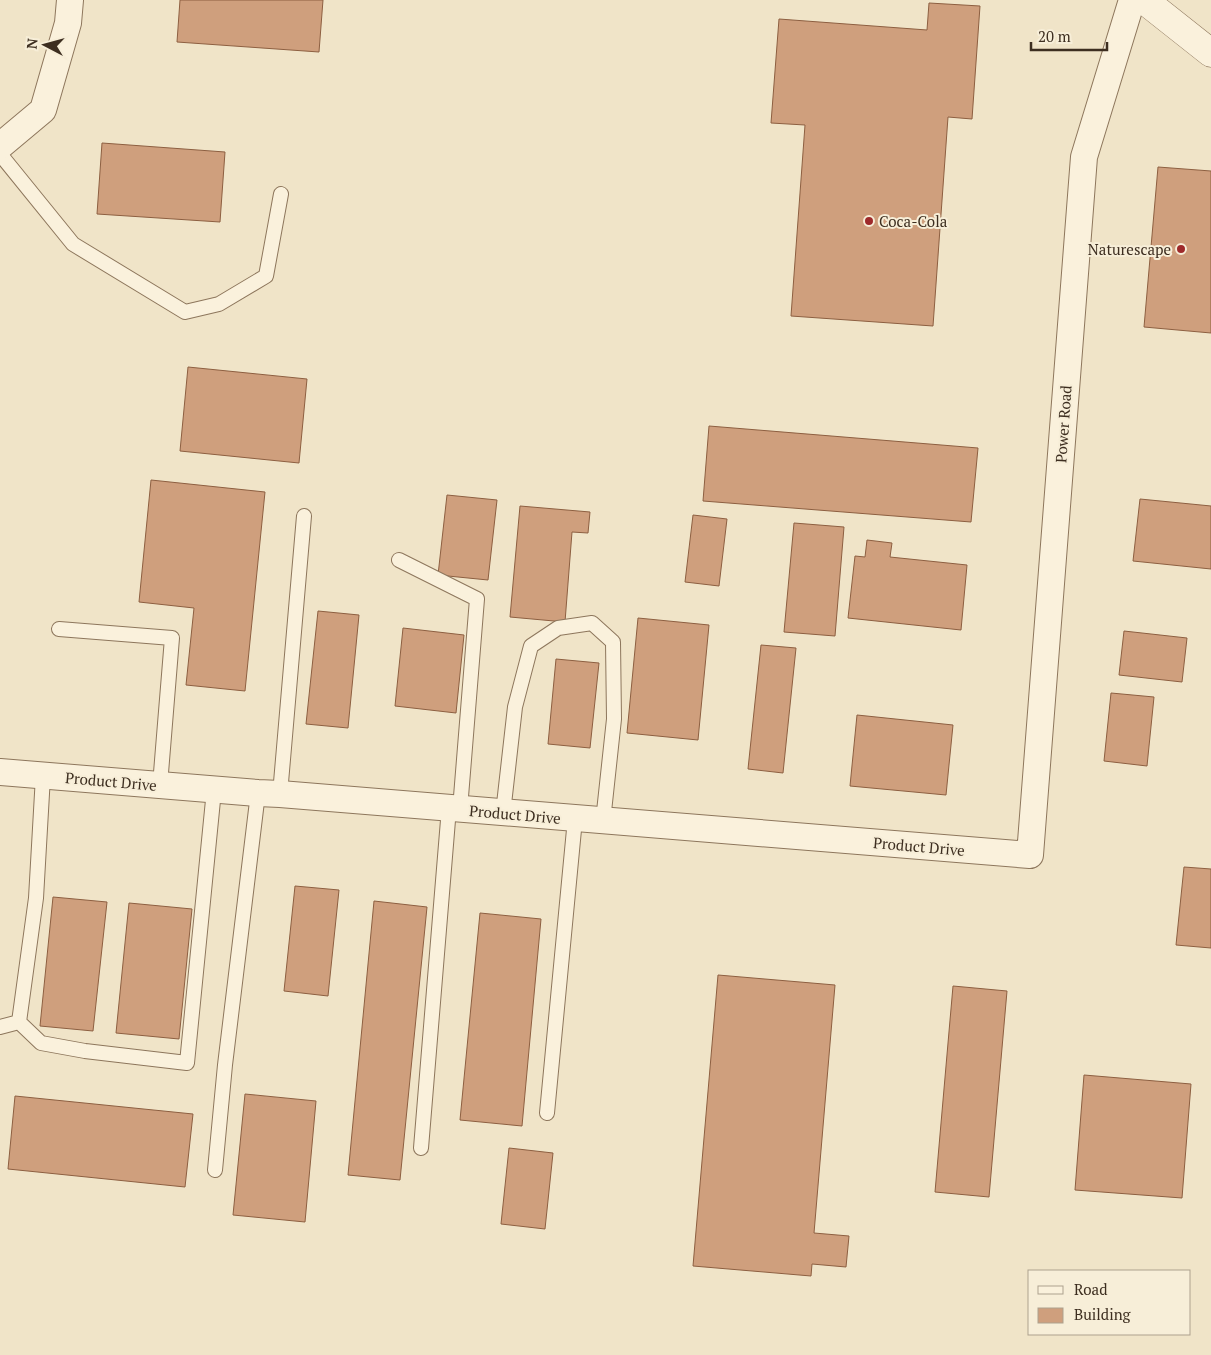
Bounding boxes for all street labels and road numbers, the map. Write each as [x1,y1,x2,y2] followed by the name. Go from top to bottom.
[1050,385,1076,463] street label: Power Road
[64,767,158,795] street label: Product Drive
[468,800,562,828] street label: Product Drive
[872,832,966,860] street label: Product Drive

